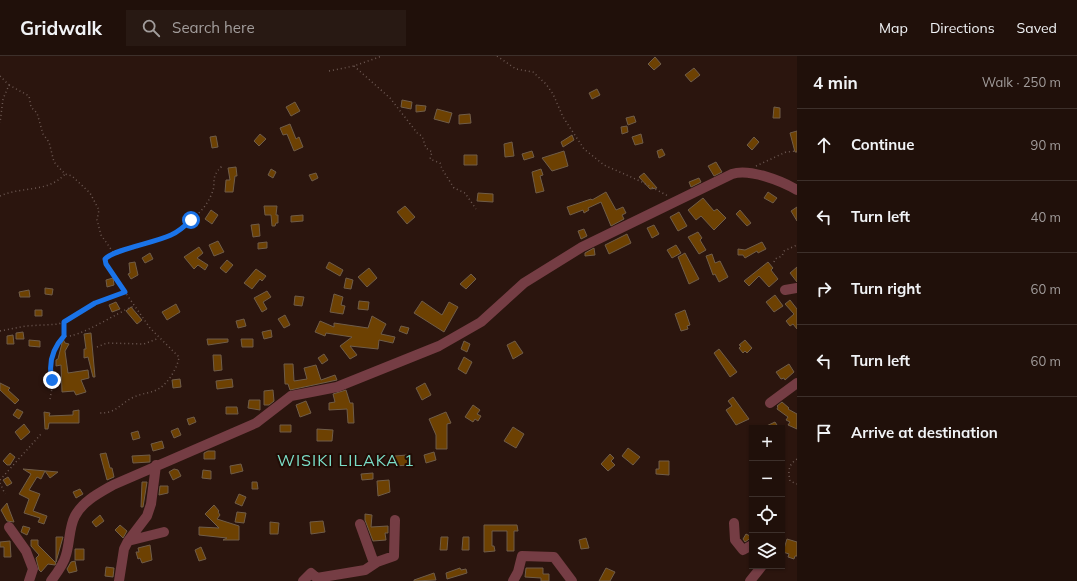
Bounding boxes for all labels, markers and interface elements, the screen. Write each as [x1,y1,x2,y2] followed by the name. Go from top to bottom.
[126,10,406,46] search box
[20,16,102,40] text: Gridwalk
[140,17,162,39] icon: search
[172,18,255,37] text: Search here
[879,19,908,37] text: Map
[930,19,995,37] text: Directions
[1017,19,1057,37] text: Saved
[813,72,858,93] text: 4 min
[982,74,1061,90] text: Walk · 250 m
[813,134,835,156] icon: ahead
[851,135,914,154] text: Continue
[1031,137,1061,153] text: 90 m
[813,206,835,228] icon: left
[851,207,910,226] text: Turn left
[1031,209,1061,225] text: 40 m
[182,211,200,229] route start
[813,278,835,300] icon: right
[851,279,921,298] text: Turn right
[1031,281,1061,297] text: 60 m
[813,350,835,372] icon: left
[851,351,910,370] text: Turn left
[1031,353,1061,369] text: 60 m
[43,371,61,389] route end
[813,422,835,444] icon: arrive
[851,423,998,442] text: Arrive at destination
[749,425,785,569] map controls
[749,425,785,461] button: +
[277,450,415,470] district label: WISIKI LILAKA 1
[749,461,785,497] button: −
[749,497,785,533] button: locate
[749,533,785,569] button: layers

